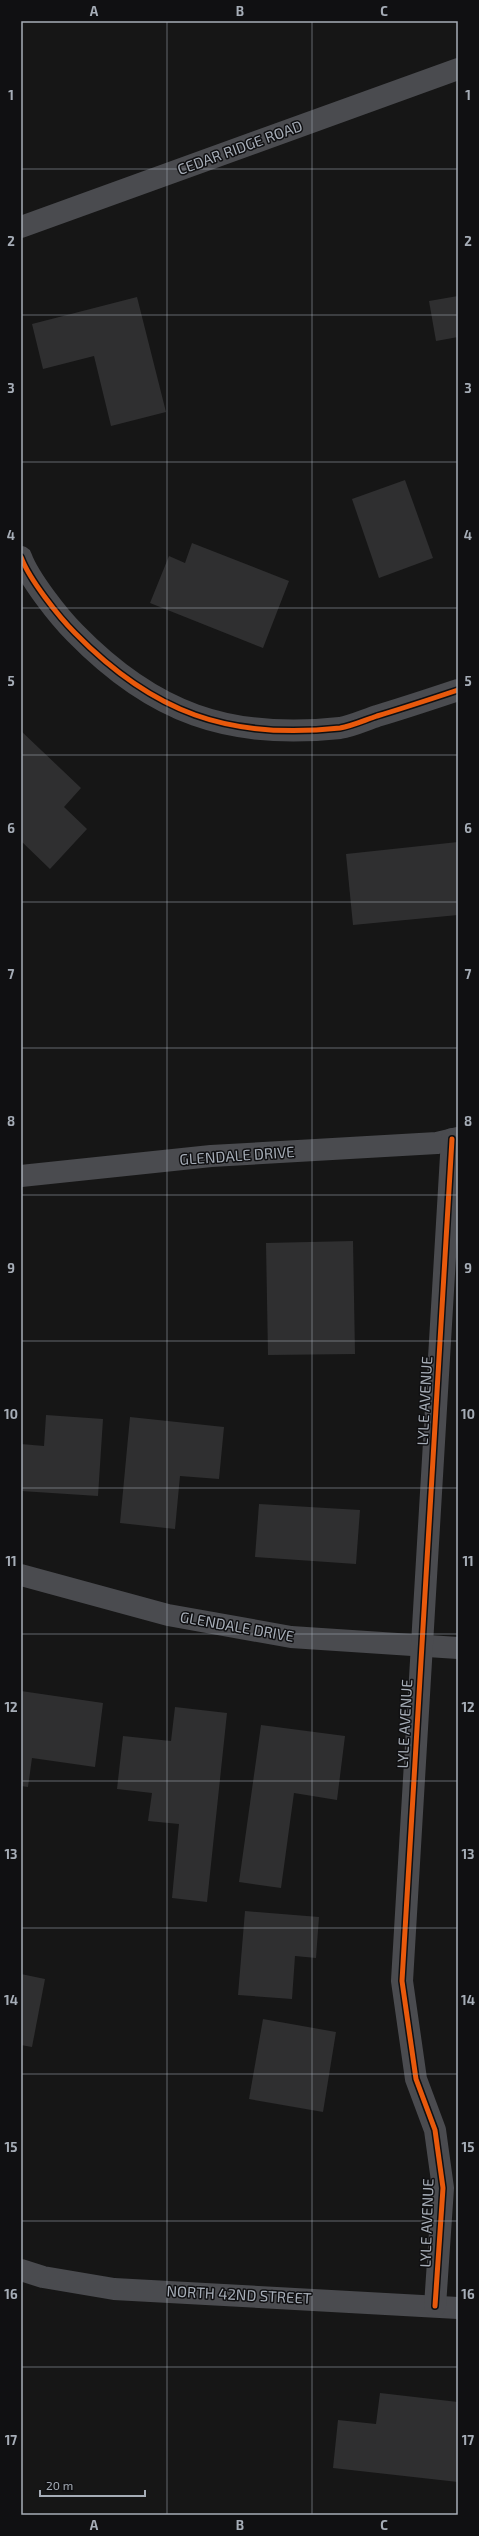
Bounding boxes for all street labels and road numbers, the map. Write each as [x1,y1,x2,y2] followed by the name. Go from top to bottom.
[175,116,305,178] street label: CEDAR RIDGE ROAD
[179,1142,295,1168] street label: GLENDALE DRIVE
[413,1356,435,1446] street label: LYLE AVENUE
[179,1607,296,1645] street label: GLENDALE DRIVE
[393,1679,415,1769] street label: LYLE AVENUE
[415,2178,437,2268] street label: LYLE AVENUE
[166,2281,312,2307] street label: NORTH 42ND STREET

